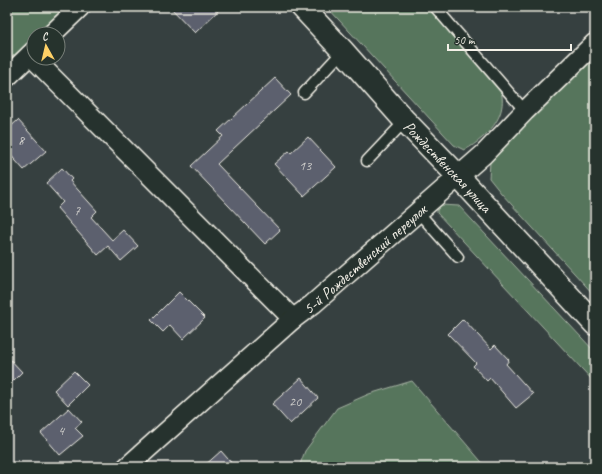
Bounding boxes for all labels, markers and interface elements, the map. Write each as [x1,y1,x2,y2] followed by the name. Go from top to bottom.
[26,26,66,66] north arrow
[448,26,571,52] scale bar
[41,29,50,43] text: С
[454,32,476,48] text: 50 m
[399,117,497,218] street label: Рождественская улица
[18,132,26,149] house number: 8
[299,157,313,174] house number: 13
[299,199,433,319] street label: 5-й Рождественский переулок
[74,202,81,219] house number: 7
[289,393,303,410] house number: 20
[58,422,66,439] house number: 4

